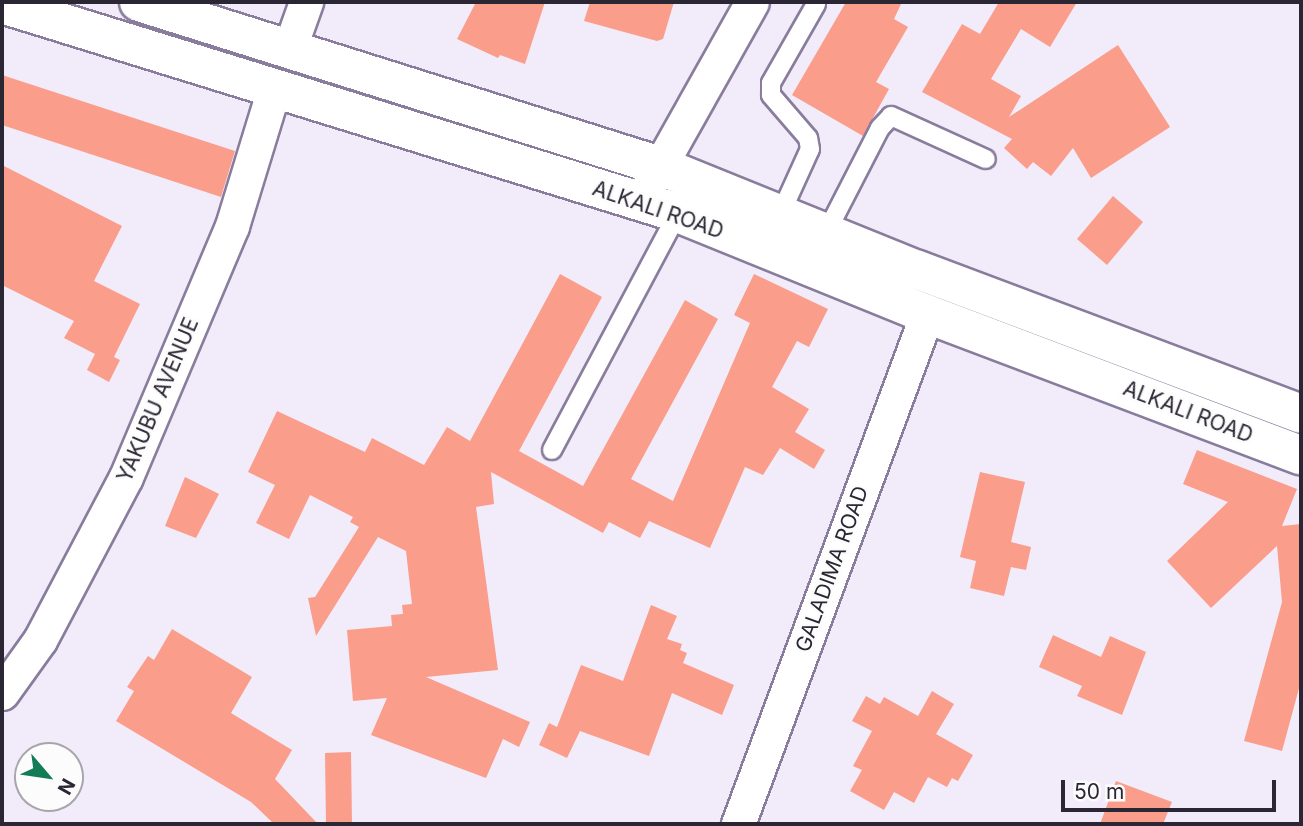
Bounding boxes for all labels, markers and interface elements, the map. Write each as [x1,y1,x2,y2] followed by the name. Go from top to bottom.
[589,176,727,244] street label: ALKALI ROAD
[112,314,204,486] street label: YAKUBU AVENUE
[1120,376,1256,448] street label: ALKALI ROAD
[790,483,874,655] street label: GALADIMA ROAD
[14,742,84,812] north arrow
[1065,766,1280,810] scale bar
[52,775,80,798] text: N
[1074,779,1124,804] text: 50 m

